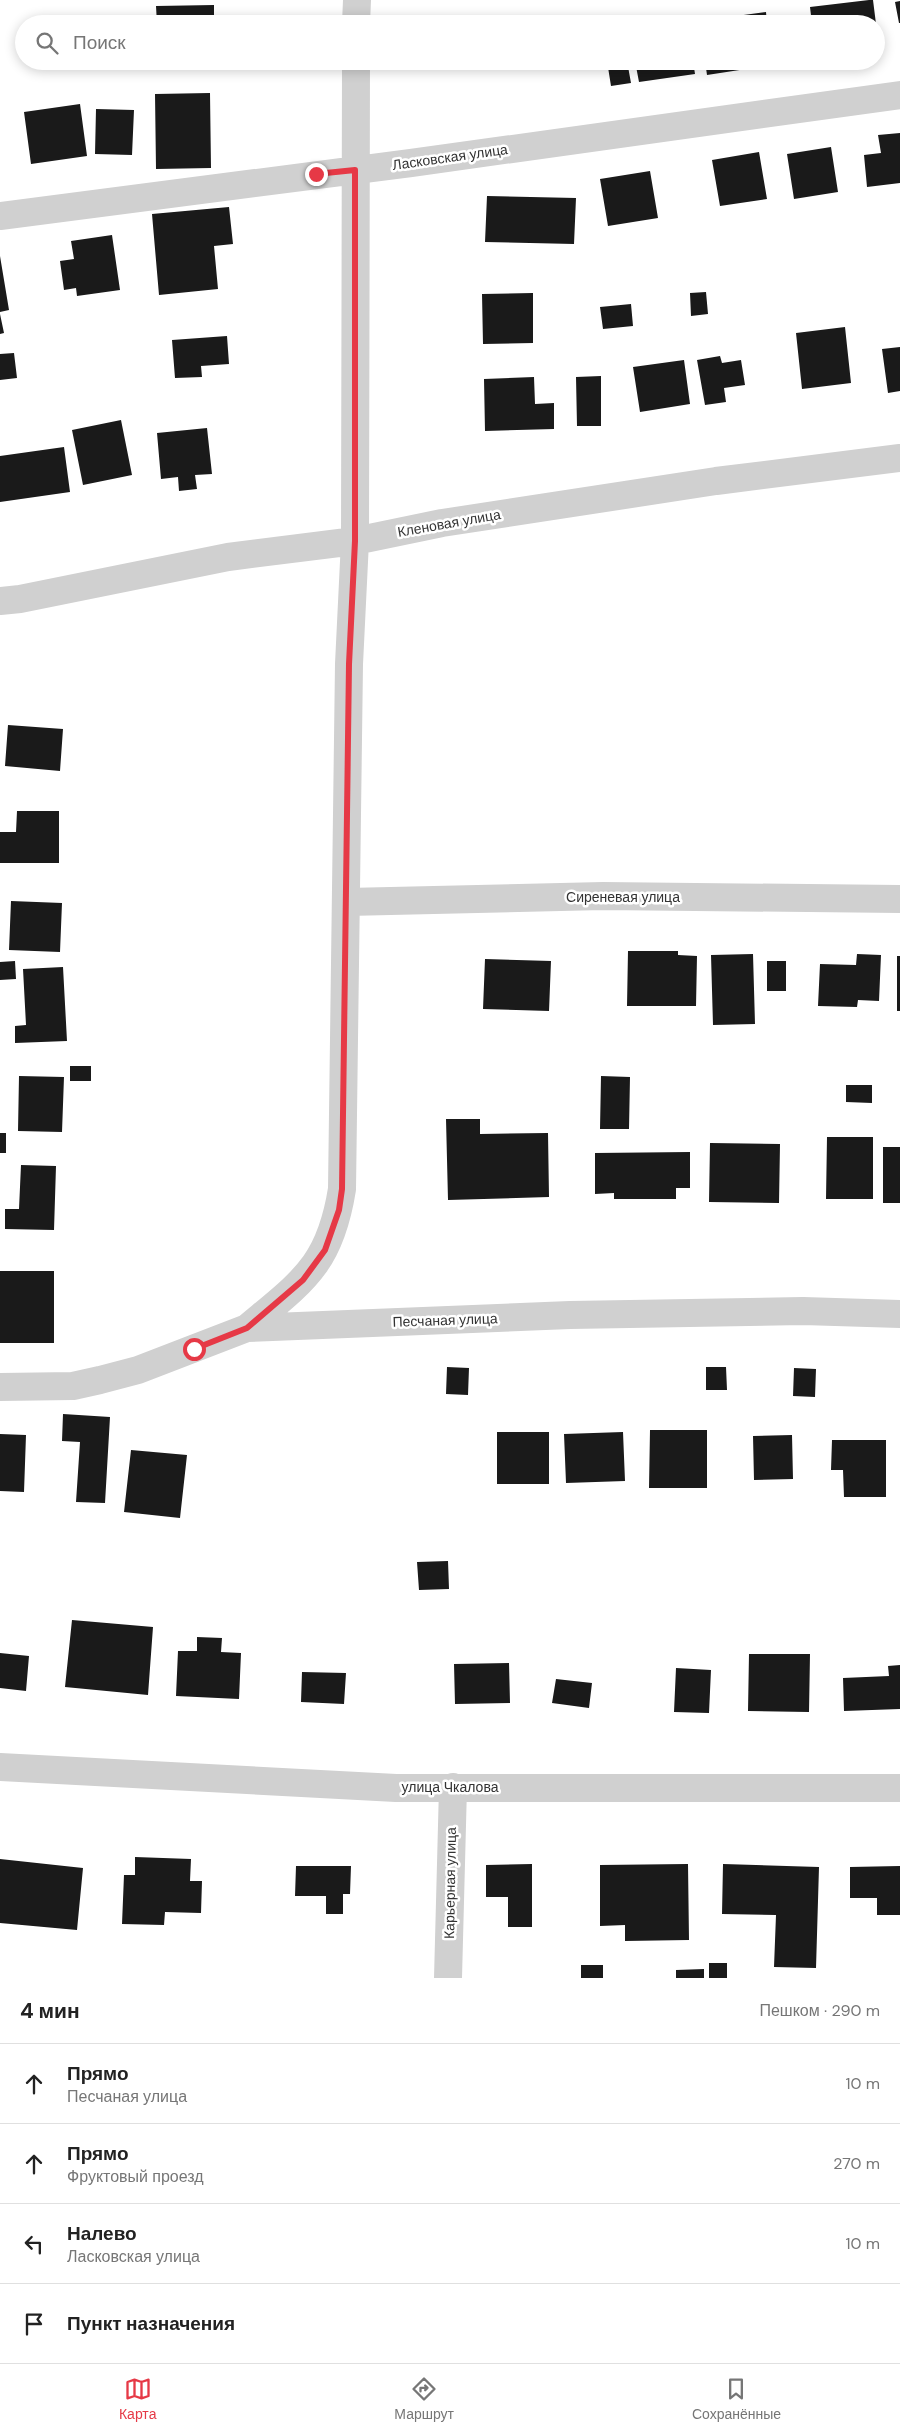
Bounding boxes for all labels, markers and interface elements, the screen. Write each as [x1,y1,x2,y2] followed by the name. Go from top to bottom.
[15,15,885,70] search box
[33,29,61,57] icon: search
[73,30,126,55] text: Поиск
[391,140,509,174] street label: Ласковская улица
[305,163,328,186] route end
[396,505,502,541] street label: Кленовая улица
[566,888,680,906] street label: Сиреневая улица
[392,1309,498,1331] street label: Песчаная улица
[183,1338,206,1361] route start
[402,1778,499,1796] street label: улица Чкалова
[440,1827,460,1939] street label: Карьерная улица
[20,1997,80,2025] text: 4 мин
[759,2000,880,2021] text: Пешком · 290 m
[67,2061,129,2086] text: Прямо
[20,2070,48,2098] icon: ahead
[846,2073,880,2094] text: 10 m
[67,2086,187,2107] text: Песчаная улица
[67,2141,129,2166] text: Прямо
[20,2150,48,2178] icon: ahead
[833,2153,880,2174] text: 270 m
[67,2166,204,2187] text: Фруктовый проезд
[67,2221,137,2246] text: Налево
[20,2230,48,2258] icon: left
[846,2233,880,2254] text: 10 m
[67,2246,200,2267] text: Ласковская улица
[20,2310,48,2338] icon: arrive
[67,2311,235,2336] text: Пункт назначения
[119,2375,156,2423] tab: Карта
[394,2375,454,2423] tab: Маршрут
[692,2375,781,2423] tab: Сохранённые

